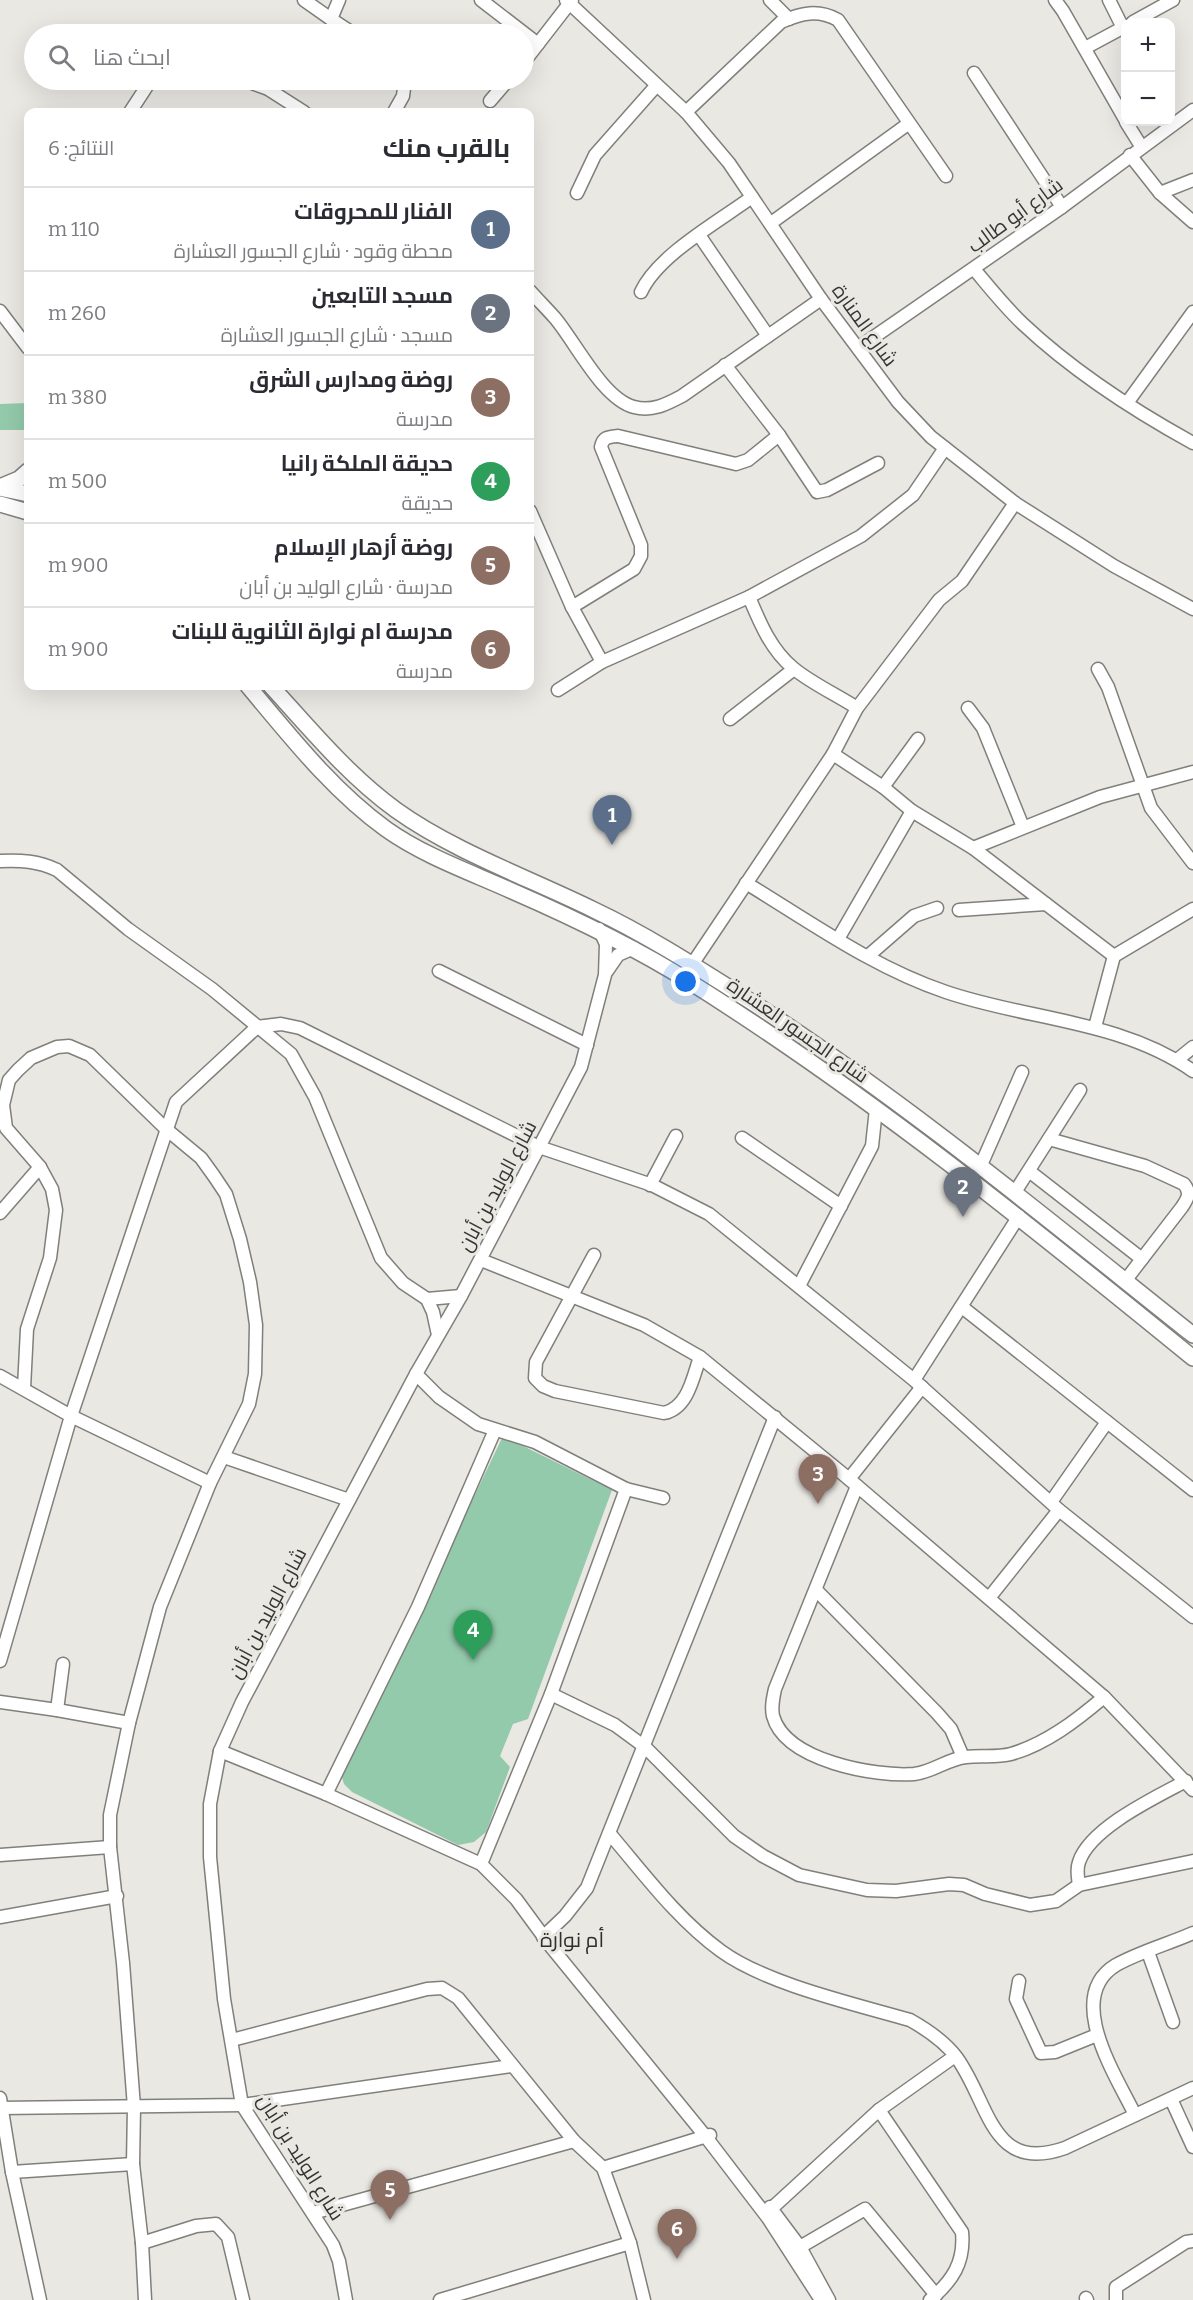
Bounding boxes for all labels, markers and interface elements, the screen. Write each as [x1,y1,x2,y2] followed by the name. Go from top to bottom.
[1121,18,1175,126] map controls
[1121,18,1175,72] button: +
[24,24,534,90] search box
[45,41,78,74] icon: search
[93,44,171,71] text: ابحث هنا
[1121,72,1175,126] button: −
[383,133,510,164] text: بالقرب منك
[48,136,114,160] text: النتائج: 6
[963,172,1068,259] street label: شارع أبو طالب
[294,198,453,225] text: الفنار للمحروقات
[48,217,100,241] text: 110 m
[486,217,495,241] text: 1
[174,239,453,263] text: محطة وقود · شارع الجسور العشارة
[826,279,903,372] street label: شارع المنارة
[312,282,453,309] text: مسجد التابعين
[48,301,107,325] text: 260 m
[485,301,496,325] text: 2
[221,323,453,347] text: مسجد · شارع الجسور العشارة
[249,366,453,393] text: روضة ومدارس الشرق
[48,385,107,409] text: 380 m
[485,385,496,409] text: 3
[396,407,453,431] text: مدرسة
[281,450,453,477] text: حديقة الملكة رانيا
[48,469,107,493] text: 500 m
[484,469,497,493] text: 4
[402,491,453,515] text: حديقة
[274,534,453,561] text: روضة أزهار الإسلام
[48,553,108,577] text: 900 m
[485,553,496,577] text: 5
[239,575,453,599] text: مدرسة · شارع الوليد بن أبان
[172,618,453,645] text: مدرسة ام نوارة الثانوية للبنات
[48,637,108,661] text: 900 m
[485,637,496,661] text: 6
[396,659,453,683] text: مدرسة
[592,796,632,845] pin: 1
[671,967,700,996] your location
[721,972,873,1089] street label: شارع الجسور العشارة
[452,1117,543,1256] street label: شارع الوليد بن أبان
[944,1168,982,1217] pin: 2
[798,1454,838,1504] pin: 3
[222,1544,313,1683] street label: شارع الوليد بن أبان
[454,1610,492,1660] pin: 4
[540,1927,604,1954] district label: أم نوارة
[251,2089,349,2226] street label: شارع الوليد بن أبان
[370,2170,410,2220] pin: 5
[658,2210,696,2259] pin: 6

